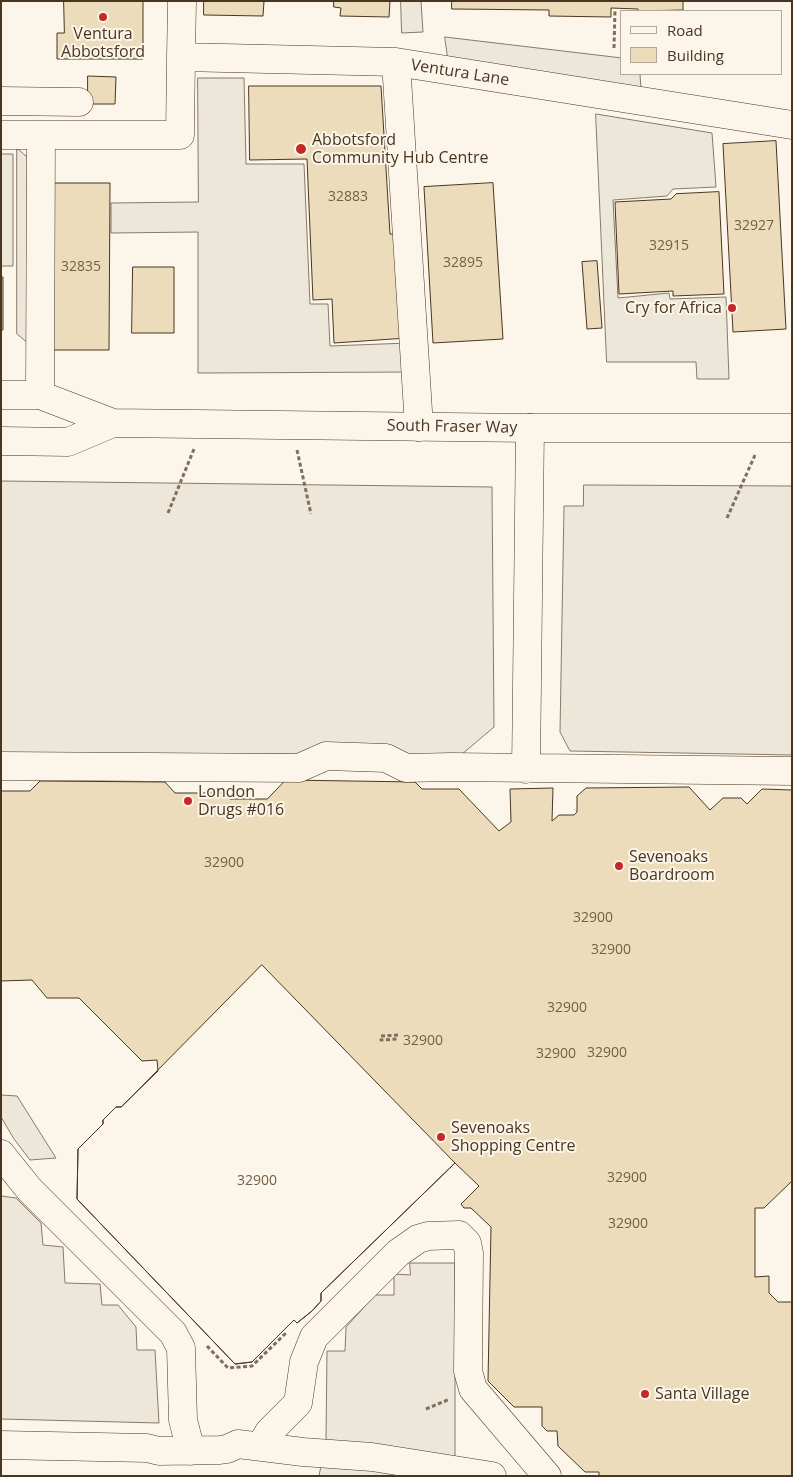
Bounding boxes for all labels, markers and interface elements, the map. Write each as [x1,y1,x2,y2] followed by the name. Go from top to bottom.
[620,10,783,75] legend
[97,11,109,23] marker: Ventura Abbotsford
[667,20,703,40] text: Road
[61,24,145,62] place label: Ventura Abbotsford
[667,45,724,65] text: Building
[409,56,511,90] street label: Ventura Lane
[312,130,489,168] place label: Abbotsford Community Hub Centre
[294,142,308,156] marker: Abbotsford Community Hub Centre
[328,189,368,205] house number: 32883
[734,218,774,234] house number: 32927
[649,238,689,254] house number: 32915
[443,255,483,271] house number: 32895
[61,259,101,275] house number: 32835
[625,298,722,318] place label: Cry for Africa
[726,302,738,314] marker: Cry for Africa
[387,416,517,438] street label: South Fraser Way
[198,782,284,820] place label: London Drugs #016
[182,795,194,807] marker: London Drugs #016
[629,847,715,885] place label: Sevenoaks Boardroom
[204,855,244,871] house number: 32900
[613,860,625,872] marker: Sevenoaks Boardroom
[573,910,613,926] house number: 32900
[591,942,631,958] house number: 32900
[547,1000,587,1016] house number: 32900
[403,1033,443,1049] house number: 32900
[587,1045,627,1061] house number: 32900
[536,1046,576,1062] house number: 32900
[451,1118,576,1156] place label: Sevenoaks Shopping Centre
[435,1131,447,1143] marker: Sevenoaks Shopping Centre
[607,1170,647,1186] house number: 32900
[237,1173,277,1189] house number: 32900
[608,1216,648,1232] house number: 32900
[655,1384,749,1404] place label: Santa Village
[639,1388,651,1400] marker: Santa Village

